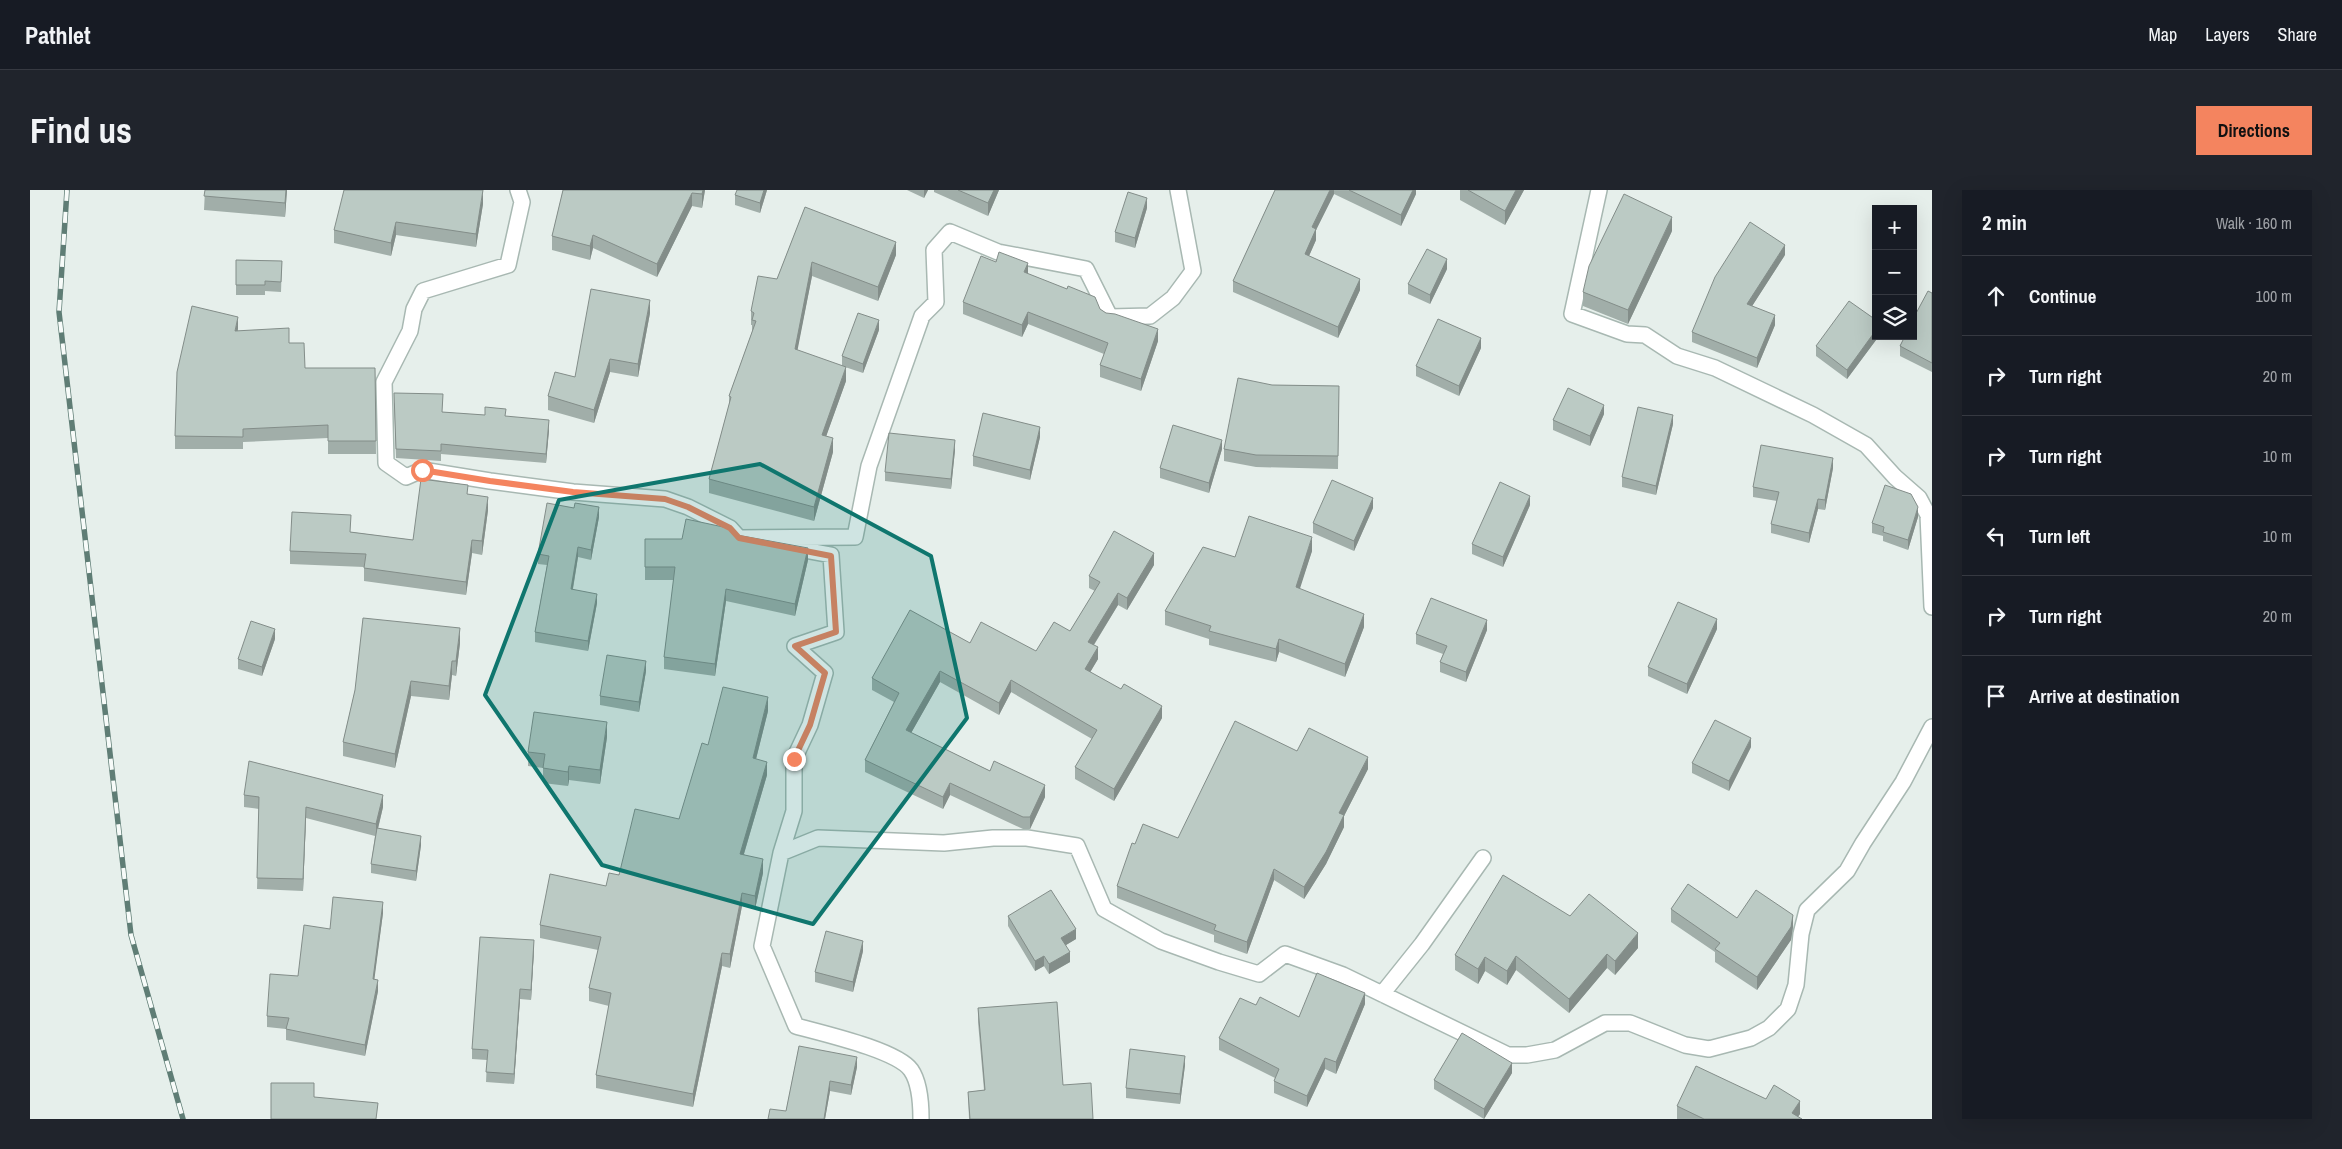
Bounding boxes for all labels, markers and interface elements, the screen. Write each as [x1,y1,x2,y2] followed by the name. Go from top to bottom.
[25,19,91,51] text: Pathlet
[2149,22,2177,47] text: Map
[2205,22,2250,47] text: Layers
[2278,22,2317,47] text: Share
[2196,106,2312,155] button: Directions
[30,107,132,154] text: Find us
[1872,205,1917,340] map controls
[1872,205,1917,250] button: +
[1982,208,2027,237] text: 2 min
[2216,212,2292,234] text: Walk · 160 m
[1872,250,1917,295] button: −
[1982,282,2010,310] icon: ahead
[2029,283,2097,309] text: Continue
[2256,285,2292,307] text: 100 m
[1872,295,1917,340] button: layers
[1982,362,2010,390] icon: right
[2029,363,2101,389] text: Turn right
[2263,365,2292,387] text: 20 m
[1982,442,2010,470] icon: right
[2029,443,2101,469] text: Turn right
[2263,445,2292,467] text: 10 m
[411,459,434,482] route start
[1982,522,2010,550] icon: left
[2029,523,2090,549] text: Turn left
[2263,525,2292,547] text: 10 m
[1982,602,2010,630] icon: right
[2029,603,2101,629] text: Turn right
[2263,605,2292,627] text: 20 m
[1982,682,2010,710] icon: arrive
[2029,683,2180,709] text: Arrive at destination
[783,748,806,771] route end

